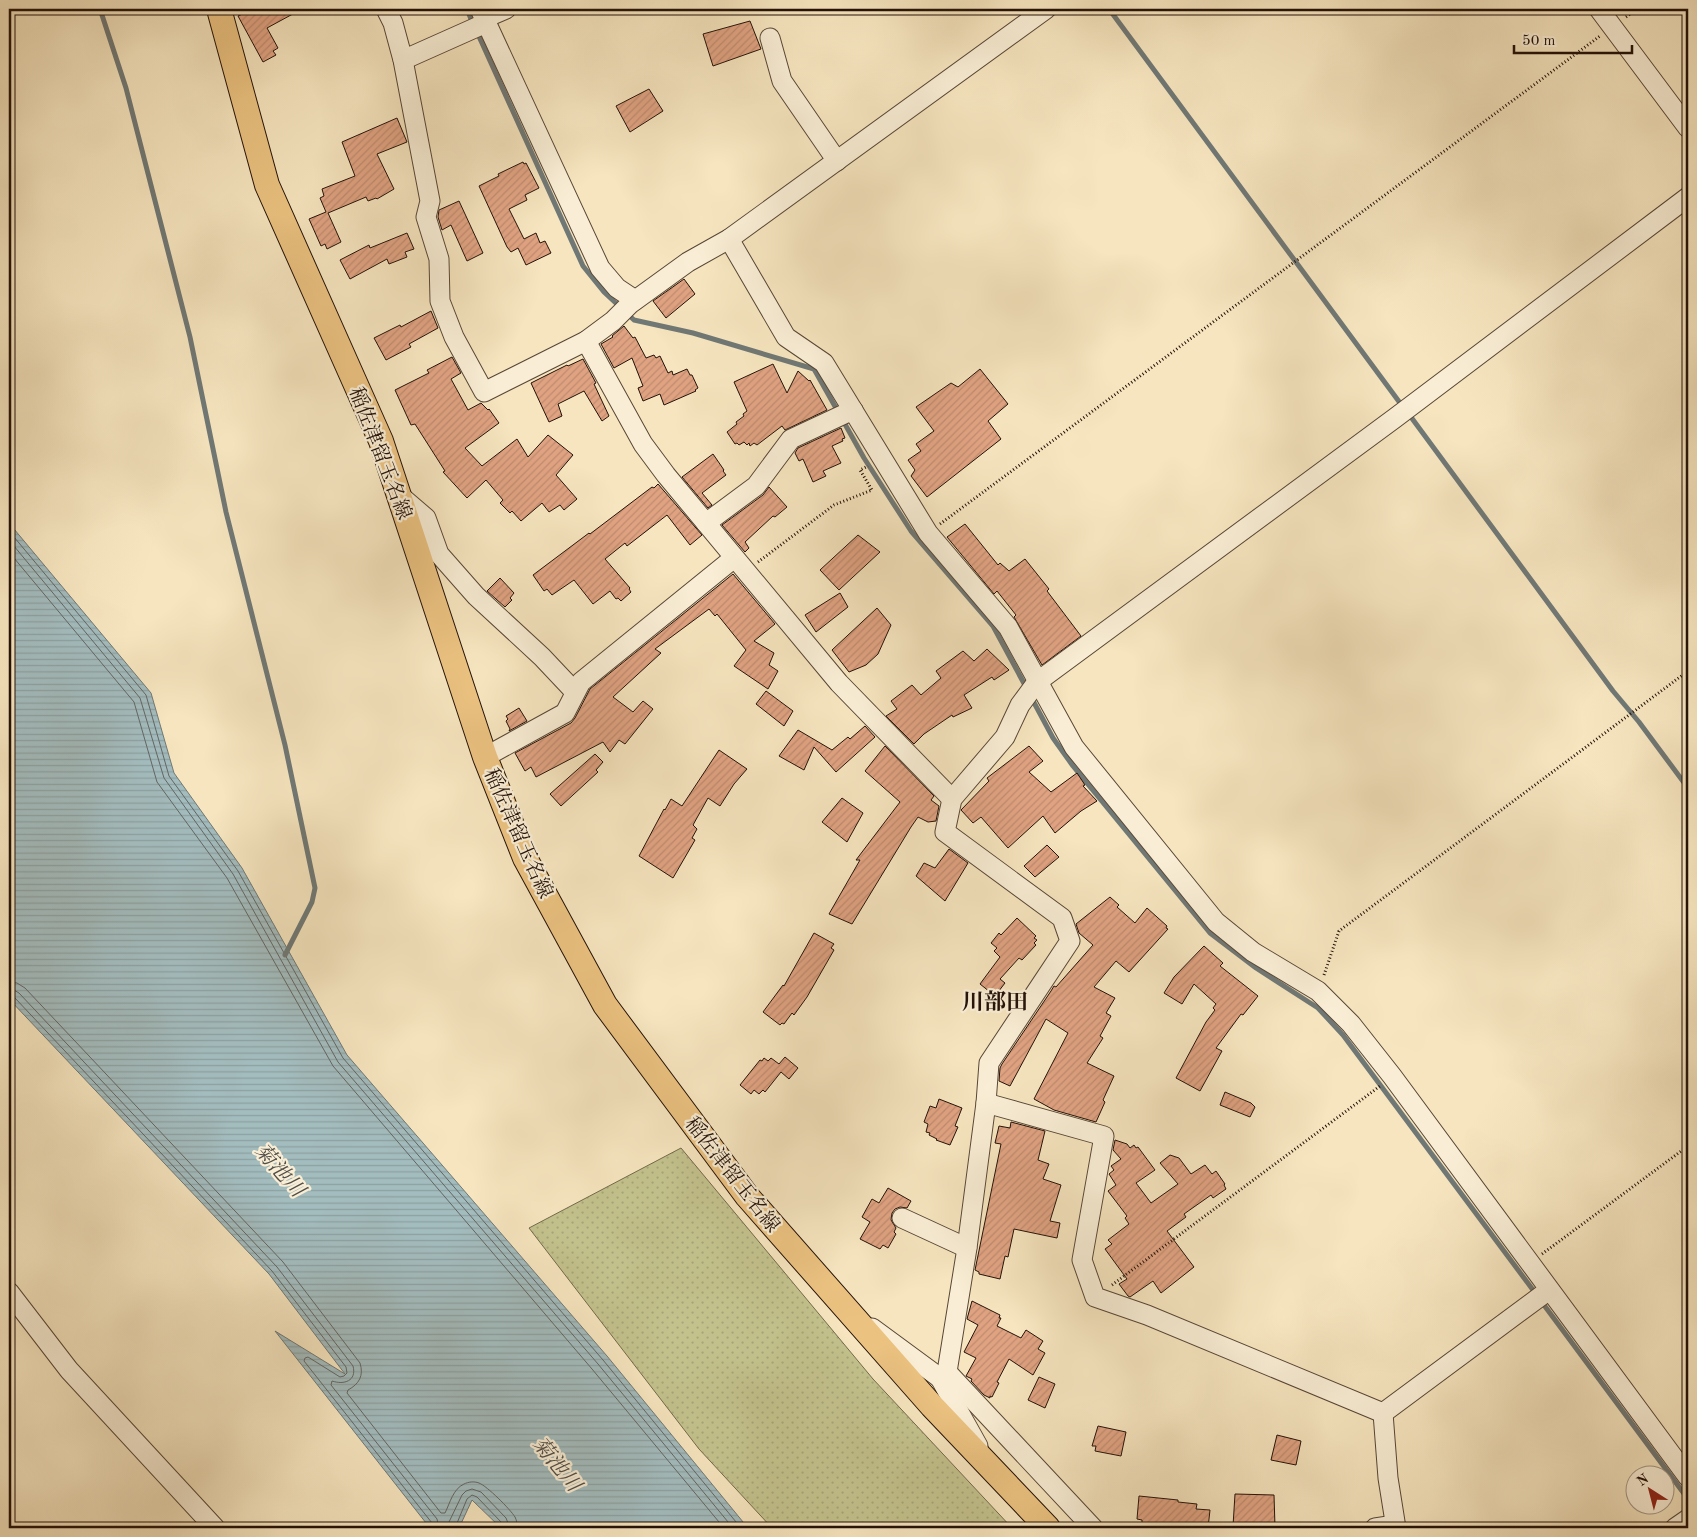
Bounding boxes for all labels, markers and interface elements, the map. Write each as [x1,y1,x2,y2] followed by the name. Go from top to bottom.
[1514,22,1632,54] scale bar
[1522,34,1556,49] text: 50 m
[345,384,415,523] street label: 稲佐津留玉名線
[480,765,557,902] street label: 稲佐津留玉名線
[962,990,1028,1014] district label: 川部田
[680,1113,784,1237] street label: 稲佐津留玉名線
[250,1139,311,1203] water label: 菊池川
[528,1433,587,1498] water label: 菊池川
[1624,1464,1674,1514] north arrow
[1635,1471,1652,1489] text: N

